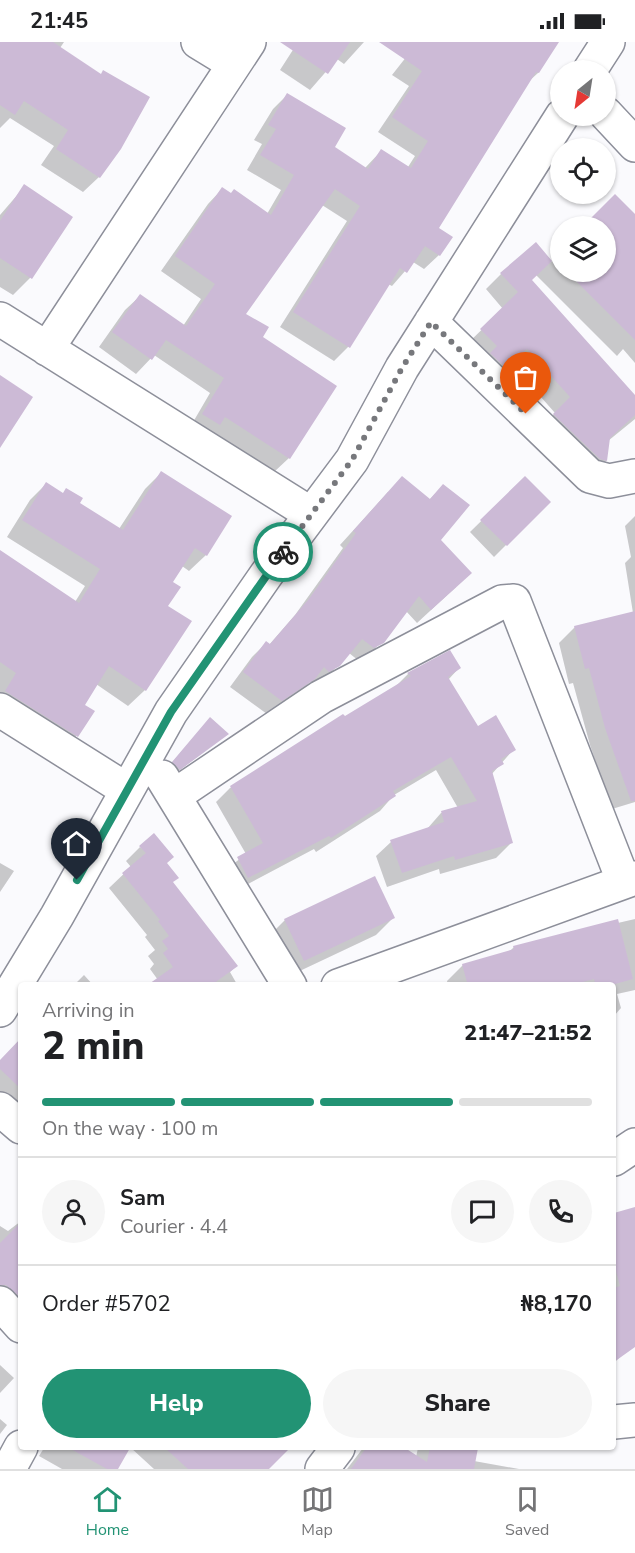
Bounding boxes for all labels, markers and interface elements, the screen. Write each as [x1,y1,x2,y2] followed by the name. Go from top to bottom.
[30,6,88,36] text: 21:45
[550,60,616,126] north arrow
[550,60,616,282] map controls
[550,138,616,204] button: locate
[550,216,616,282] button: layers
[500,352,551,414] pin
[509,361,542,394] icon: bag
[253,522,313,582] courier
[267,536,300,569] icon: bike
[51,818,102,880] pin
[60,827,93,860] icon: home
[42,997,135,1024] text: Arriving in
[464,1018,592,1048] text: 21:47–21:52
[42,1020,145,1073] text: 2 min
[42,1115,218,1142] text: On the way · 100 m
[42,1180,105,1243] button: person
[451,1180,514,1243] button: chat
[529,1180,592,1243] button: phone
[120,1183,165,1213] text: Sam
[120,1213,228,1240] text: Courier · 4.4
[42,1289,171,1319] text: Order #5702
[521,1289,592,1319] text: ₦8,170
[42,1369,311,1438] button: Help
[323,1369,592,1438] button: Share
[86,1483,129,1541] tab: Home
[301,1483,334,1541] tab: Map
[505,1483,549,1541] tab: Saved

